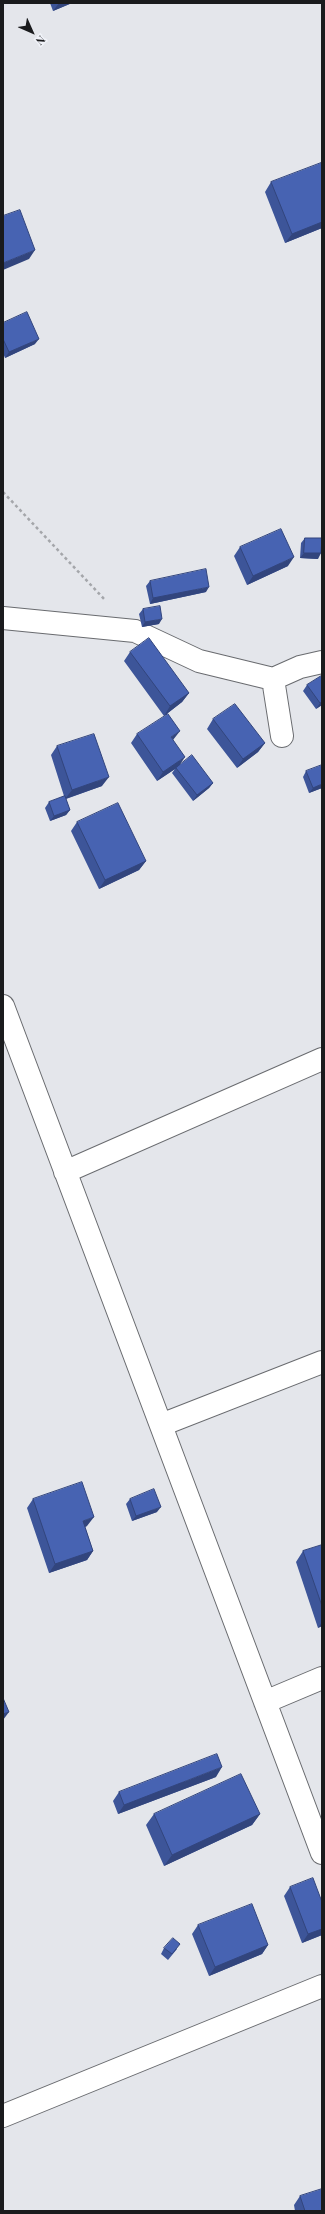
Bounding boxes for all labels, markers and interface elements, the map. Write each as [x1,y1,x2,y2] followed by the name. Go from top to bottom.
[12,12,52,52] north arrow
[33,33,49,49] text: N

